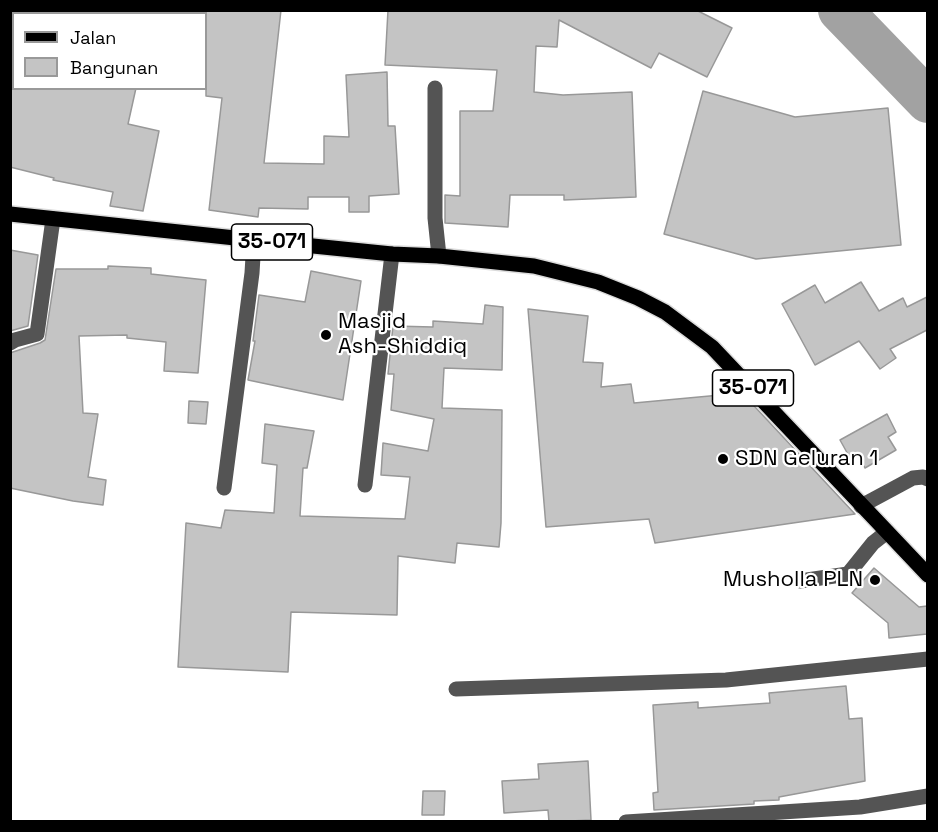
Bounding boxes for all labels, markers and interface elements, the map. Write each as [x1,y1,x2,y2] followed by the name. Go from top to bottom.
[12,12,207,90] legend
[70,26,116,49] text: Jalan
[70,56,158,79] text: Bangunan
[232,224,312,260] road number: 35-071
[338,309,467,360] place label: Masjid Ash-Shiddiq
[319,328,333,342] marker: Masjid Ash-Shiddiq
[712,370,794,406] road number: 35-071
[735,446,879,472] place label: SDN Geluran 1
[716,452,730,466] marker: SDN Geluran 1
[723,567,863,593] place label: Musholla PLN
[868,573,882,587] marker: Musholla PLN

